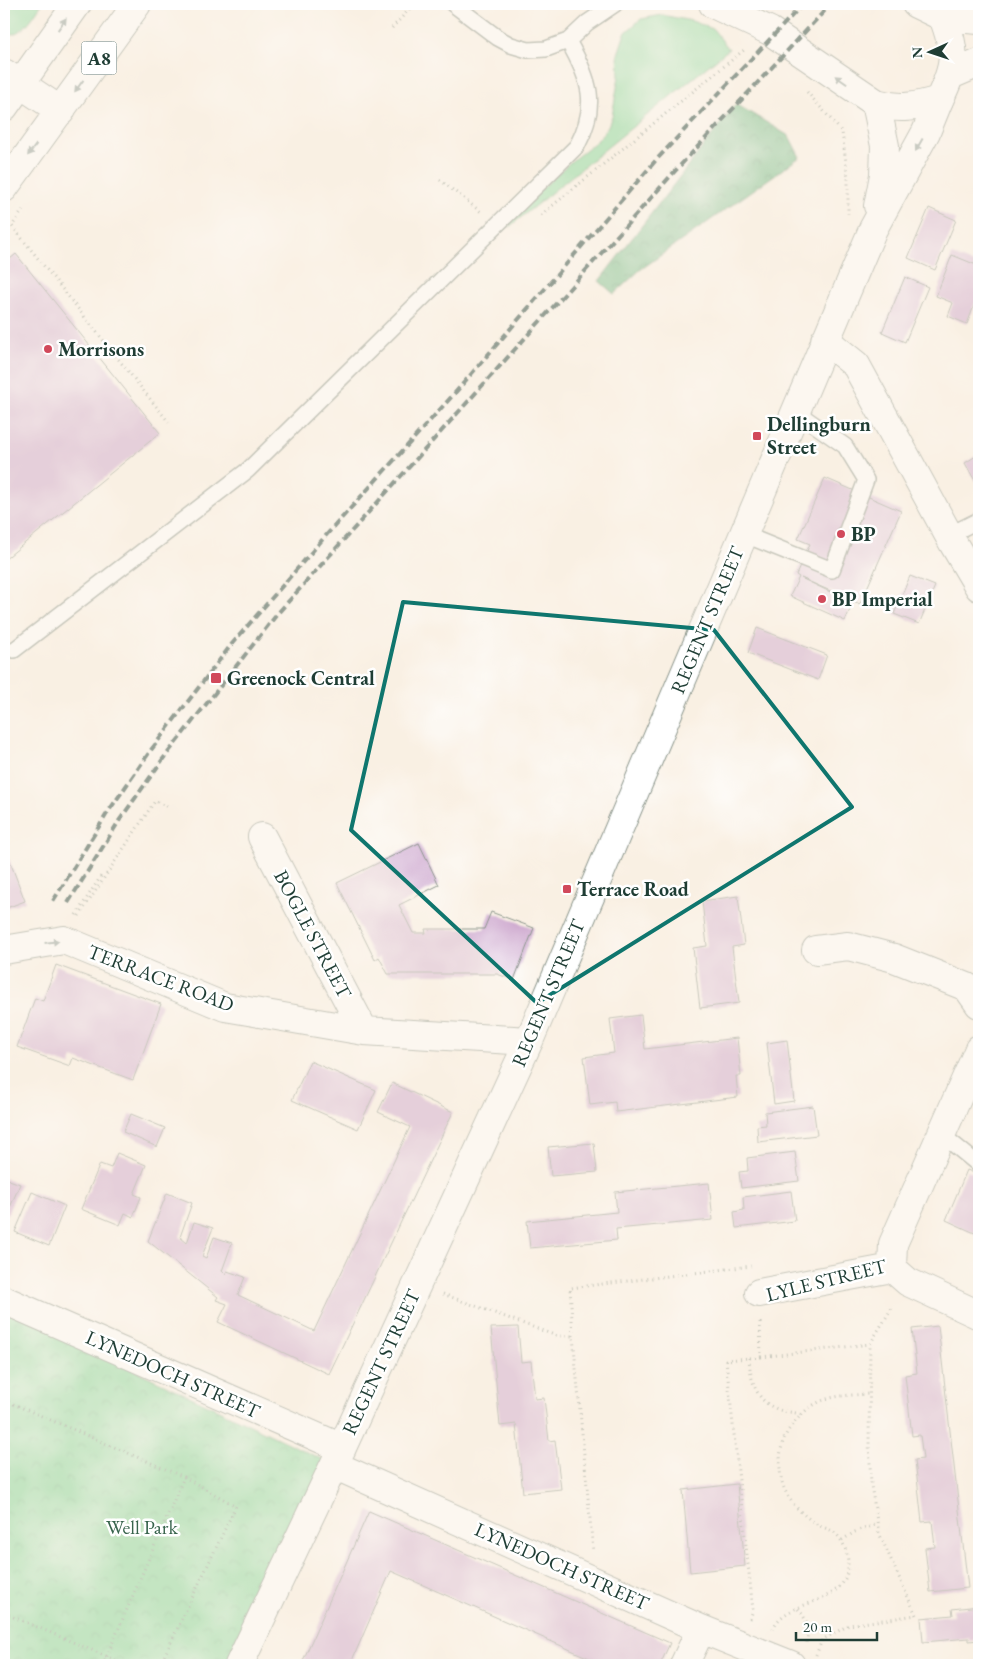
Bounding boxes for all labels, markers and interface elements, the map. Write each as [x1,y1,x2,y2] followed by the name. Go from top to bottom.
[57,17,67,31] one-way arrow
[906,28,956,78] north arrow
[82,42,116,74] road number: A8
[908,46,926,59] text: N
[834,75,847,85] one-way arrow
[73,79,84,92] one-way arrow
[915,138,923,152] one-way arrow
[27,143,37,157] one-way arrow
[58,336,144,362] place label: Morrisons
[42,343,54,355] marker: Morrisons
[767,411,871,460] place label: Dellingburn Street
[751,430,763,442] marker: Dellingburn Street
[851,521,876,547] place label: BP
[835,528,847,540] marker: BP
[664,542,750,698] street label: REGENT STREET
[832,586,933,612] place label: BP Imperial
[816,593,828,605] marker: BP Imperial
[227,665,375,691] place label: Greenock Central
[209,671,223,685] marker: Greenock Central
[268,865,358,1003] street label: BOGLE STREET
[577,876,689,902] place label: Terrace Road
[561,883,573,895] marker: Terrace Road
[505,915,591,1071] street label: REGENT STREET
[44,937,60,945] one-way arrow
[84,938,238,1018] street label: TERRACE ROAD
[763,1252,889,1308] street label: LYLE STREET
[336,1285,426,1439] street label: REGENT STREET
[82,1324,265,1424] street label: LYNEDOCH STREET
[106,1514,179,1540] park label: Well Park
[471,1516,654,1616] street label: LYNEDOCH STREET
[796,1609,877,1641] scale bar
[803,1617,832,1636] text: 20 m

